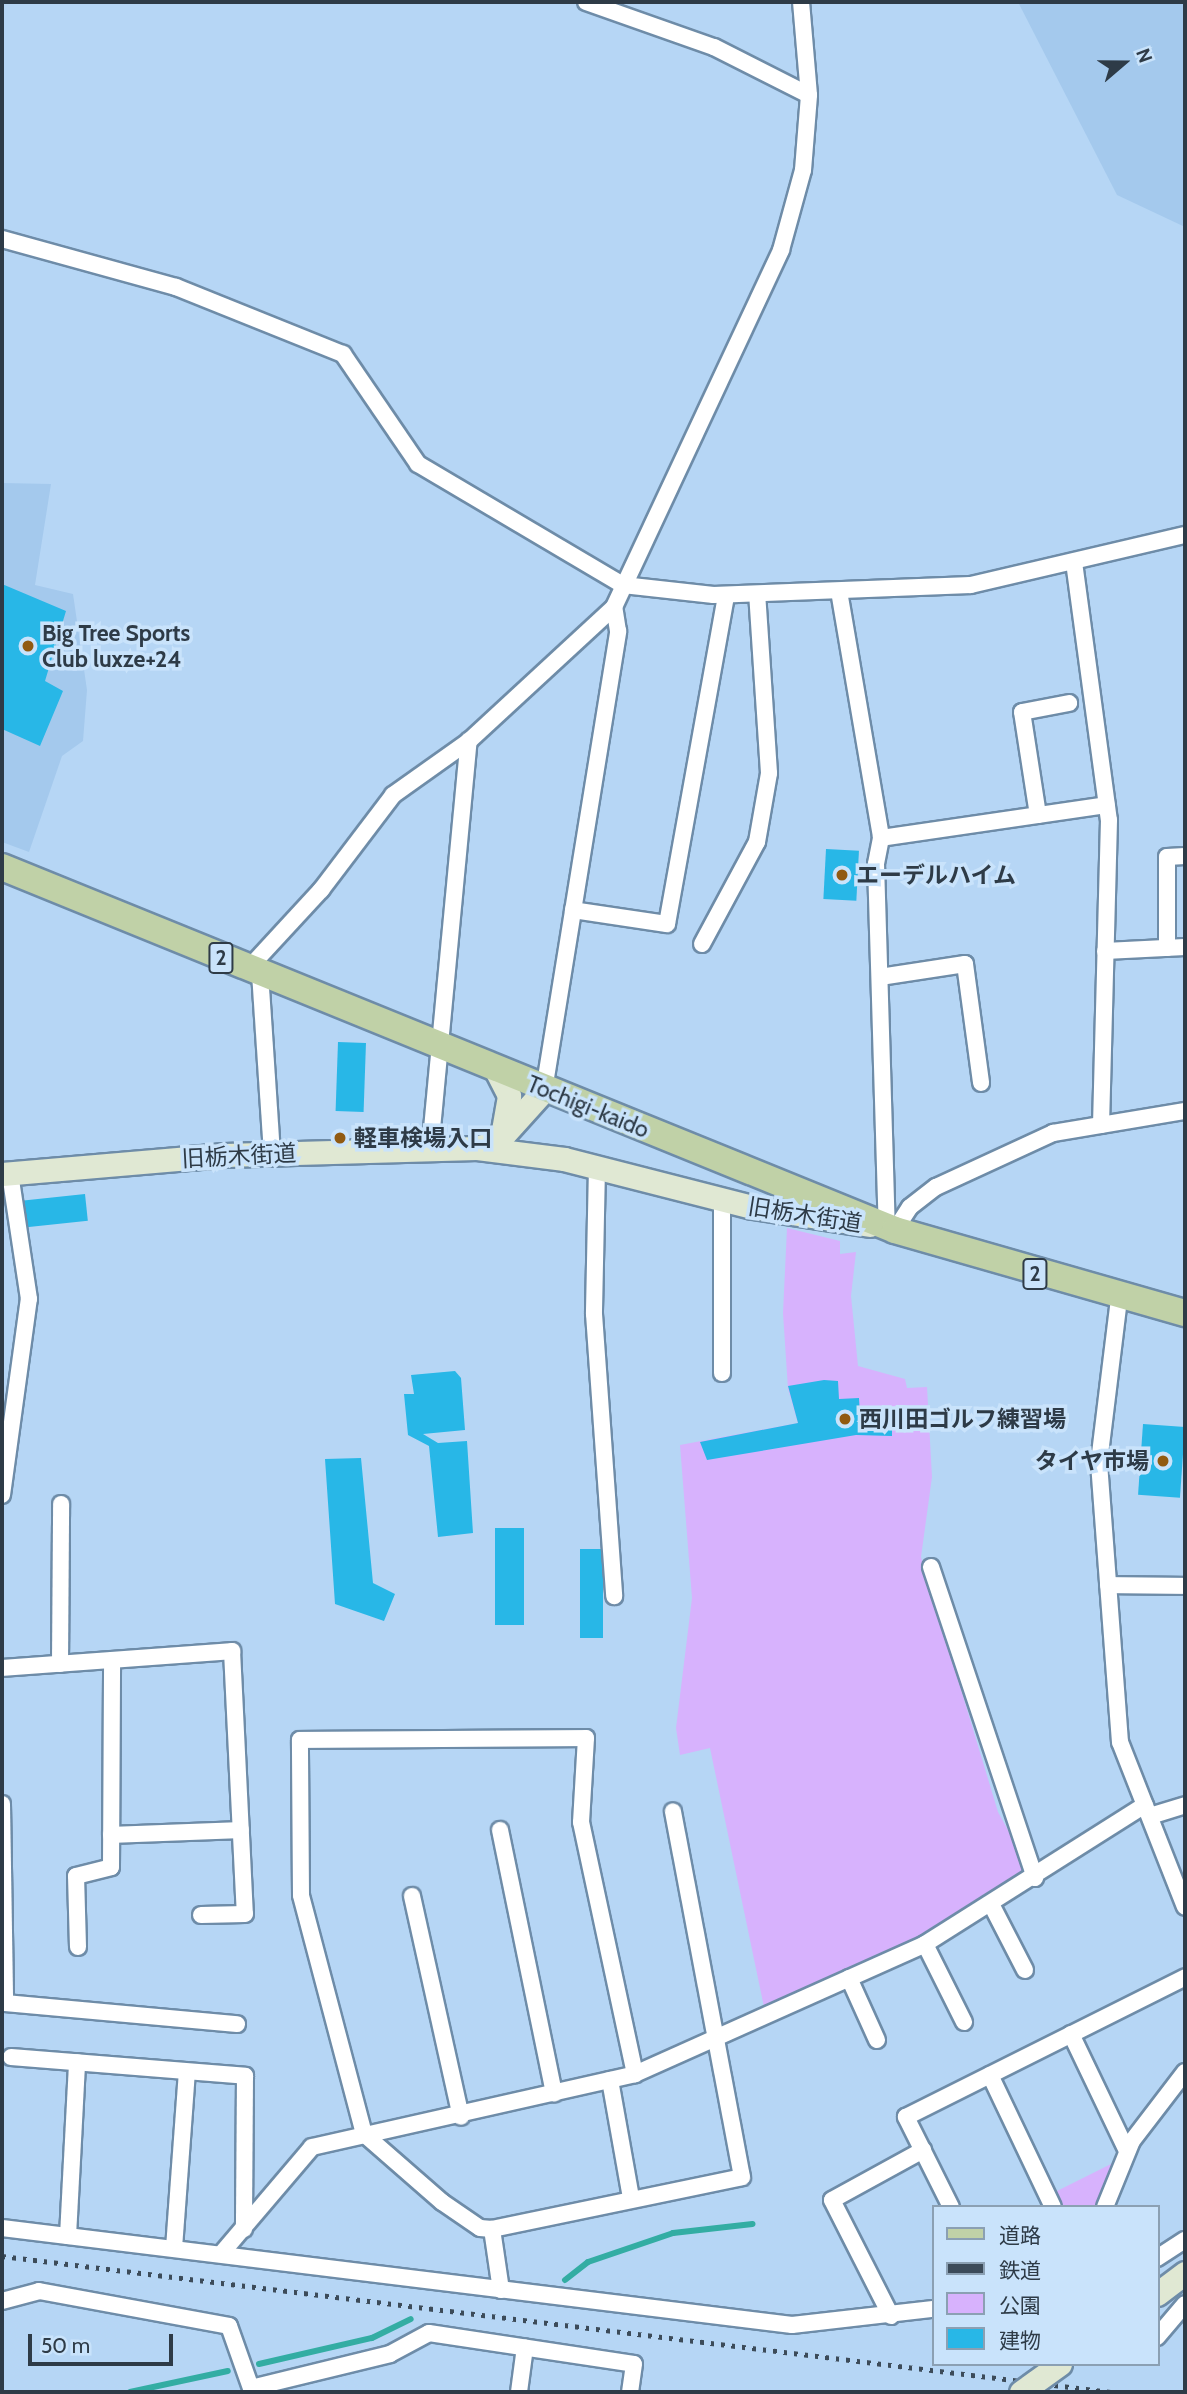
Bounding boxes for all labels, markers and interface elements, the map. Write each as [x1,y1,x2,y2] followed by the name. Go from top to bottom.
[1089,28,1159,98] north arrow
[1131,45,1157,66] text: N
[42,619,190,673] place label: Big Tree Sports Club luxze+24
[20,638,36,654] marker: Big Tree Sports Club luxze+24
[856,861,1017,889] place label: エーデルハイム
[834,867,850,883] marker: エーデルハイム
[207,940,235,976] road number: 2
[523,1070,653,1144] street label: Tochigi-kaido
[354,1124,492,1152] place label: 軽車検場入口
[332,1130,348,1146] marker: 軽車検場入口
[181,1139,297,1173] street label: 旧栃木街道
[746,1192,864,1238] street label: 旧栃木街道
[1021,1256,1049,1292] road number: 2
[859,1405,1066,1433] place label: 西川田ゴルフ練習場
[837,1411,853,1427] marker: 西川田ゴルフ練習場
[1034,1447,1149,1475] place label: タイヤ市場
[1155,1453,1171,1469] marker: タイヤ市場
[932,2205,1159,2366] legend
[999,2223,1041,2248] text: 道路
[999,2258,1041,2283] text: 鉄道
[999,2293,1041,2318] text: 公園
[32,2320,177,2364] scale bar
[999,2328,1041,2353] text: 建物
[41,2333,90,2358] text: 50 m

